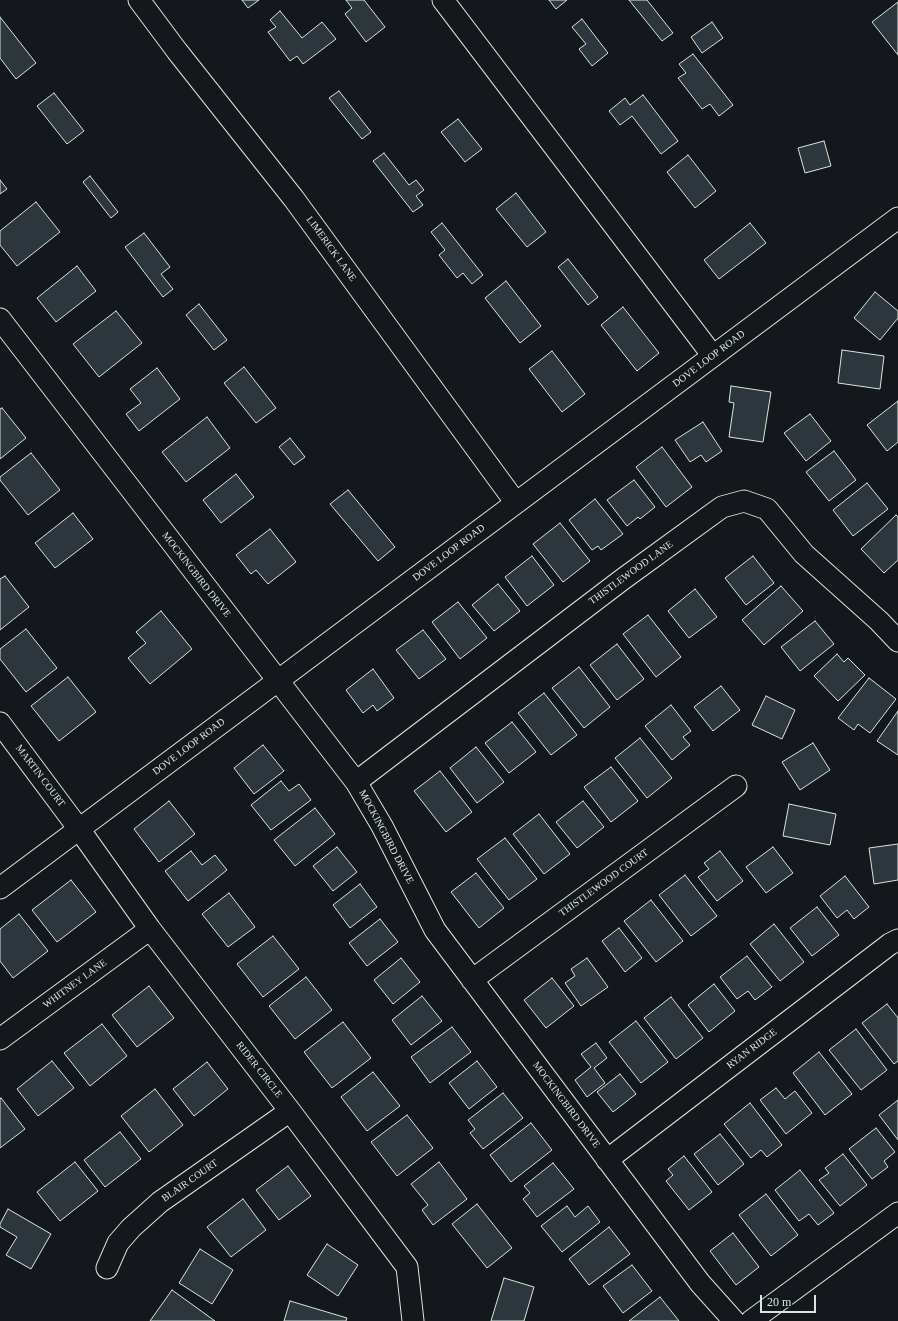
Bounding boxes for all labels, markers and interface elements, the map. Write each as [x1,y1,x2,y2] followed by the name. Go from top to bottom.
[303,214,359,284] street label: LIMERICK LANE
[671,328,747,390] street label: DOVE LOOP ROAD
[411,522,487,584] street label: DOVE LOOP ROAD
[159,530,233,620] street label: MOCKINGBIRD DRIVE
[587,539,675,607] street label: THISTLEWOOD LANE
[151,716,227,778] street label: DOVE LOOP ROAD
[13,743,67,809] street label: MARTIN COURT
[356,788,416,886] street label: MOCKINGBIRD DRIVE
[557,847,651,919] street label: THISTLEWOOD COURT
[41,957,109,1011] street label: WHITNEY LANE
[725,1026,779,1072] street label: RYAN RIDGE
[233,1039,285,1101] street label: RIDER CIRCLE
[530,1060,602,1150] street label: MOCKINGBIRD DRIVE
[160,1157,220,1205] street label: BLAIR COURT
[762,1287,818,1313] scale bar
[767,1295,791,1309] text: 20 m

